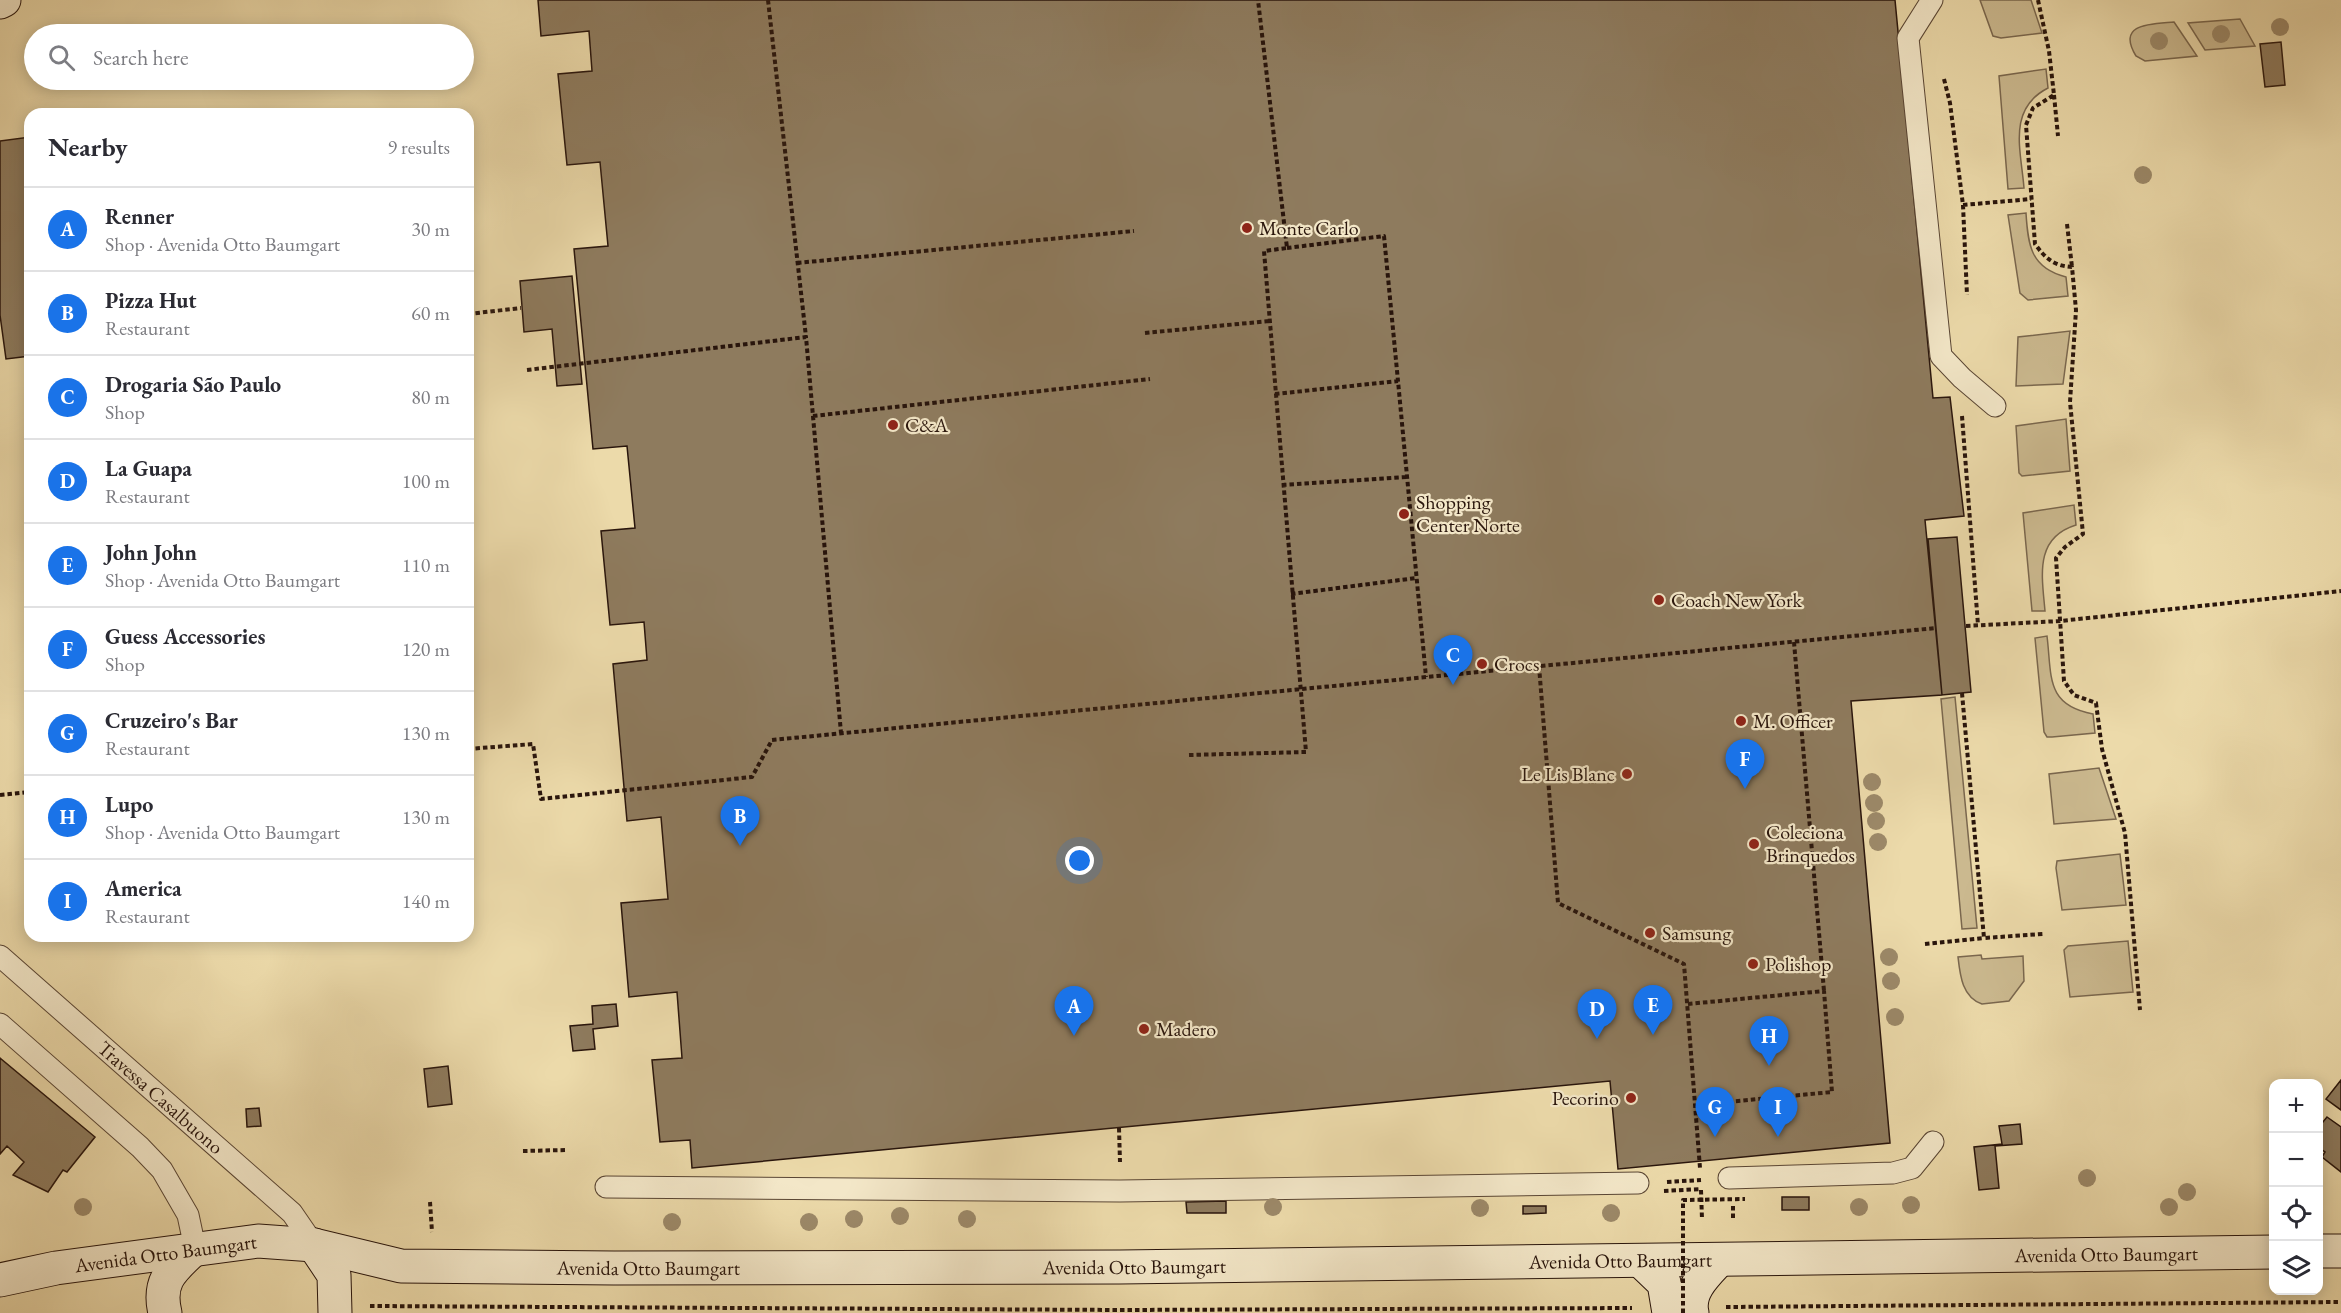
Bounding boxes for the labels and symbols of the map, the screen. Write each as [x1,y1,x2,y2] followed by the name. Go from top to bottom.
[1259,215,1359,241] place label: Monte Carlo
[1240,221,1254,235] marker: Monte Carlo
[905,412,948,438] place label: C&A
[886,418,900,432] marker: C&A
[1416,489,1520,538] place label: Shopping Center Norte
[1397,507,1411,521] marker: Shopping Center Norte
[1671,587,1803,613] place label: Coach New York
[1652,593,1666,607] marker: Coach New York
[1434,636,1472,685] pin: C
[1494,651,1539,677] place label: Crocs
[1475,657,1489,671] marker: Crocs
[1753,708,1833,734] place label: M. Officer
[1734,714,1748,728] marker: M. Officer
[1726,740,1764,789] pin: F
[1521,761,1615,787] place label: Le Lis Blanc
[1620,767,1634,781] marker: Le Lis Blanc
[720,796,760,846] pin: B
[1766,819,1855,868] place label: Coleciona Brinquedos
[1747,837,1761,851] marker: Coleciona Brinquedos
[1065,846,1094,875] your location
[1662,920,1731,946] place label: Samsung
[1643,926,1657,940] marker: Samsung
[1765,951,1831,977] place label: Polishop
[1746,957,1760,971] marker: Polishop
[1054,986,1094,1036] pin: A
[1634,986,1672,1035] pin: E
[1578,990,1616,1039] pin: D
[1156,1016,1216,1042] place label: Madero
[1750,1016,1788,1066] pin: H
[1137,1022,1151,1036] marker: Madero
[92,1035,229,1160] street label: Travessa Casalbuono
[1552,1085,1619,1111] place label: Pecorino
[1696,1088,1734,1137] pin: G
[1758,1088,1798,1137] pin: I
[1624,1091,1638,1105] marker: Pecorino
[72,1228,259,1278] street label: Avenida Otto Baumgart
[2013,1240,2199,1268] street label: Avenida Otto Baumgart
[1527,1246,1713,1275] street label: Avenida Otto Baumgart
[1042,1253,1227,1280] street label: Avenida Otto Baumgart
[555,1254,741,1281] street label: Avenida Otto Baumgart

